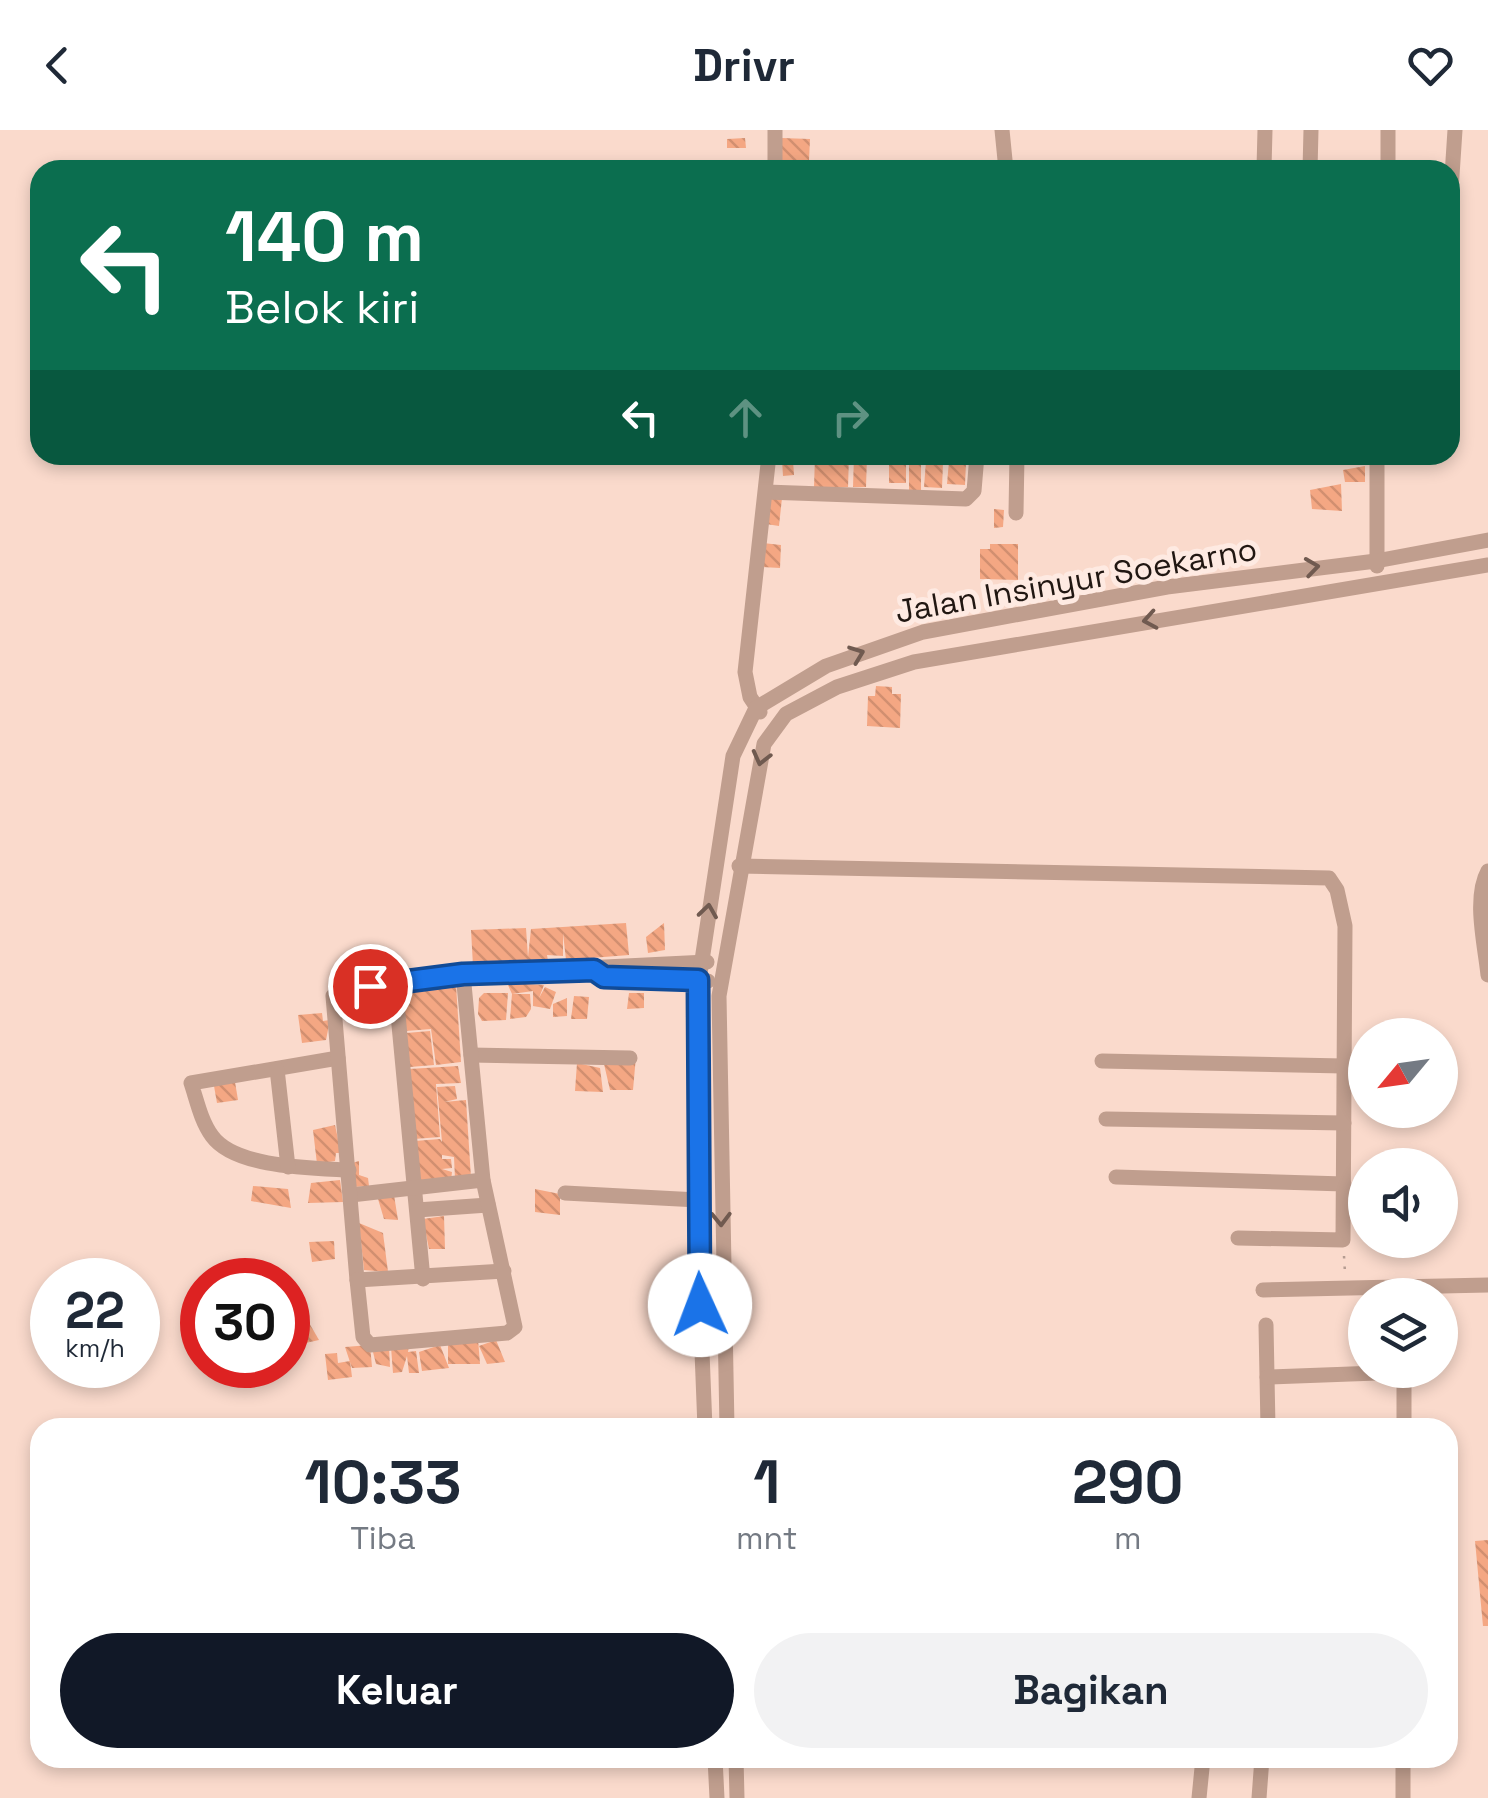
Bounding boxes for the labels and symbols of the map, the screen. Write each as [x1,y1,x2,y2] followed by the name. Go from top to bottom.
[892,528,1260,632] street label: Jalan Insinyur Soekarno
[1304,557,1321,578] one-way arrow
[1142,609,1158,630] one-way arrow
[847,646,864,666] one-way arrow
[752,749,773,766] one-way arrow
[696,902,717,919] one-way arrow
[328,944,413,1029] pin
[1348,1018,1458,1128] north arrow
[711,1211,732,1227] one-way arrow
[648,1253,752,1357] position arrow
[180,1258,310,1388] speed limit sign: 30

